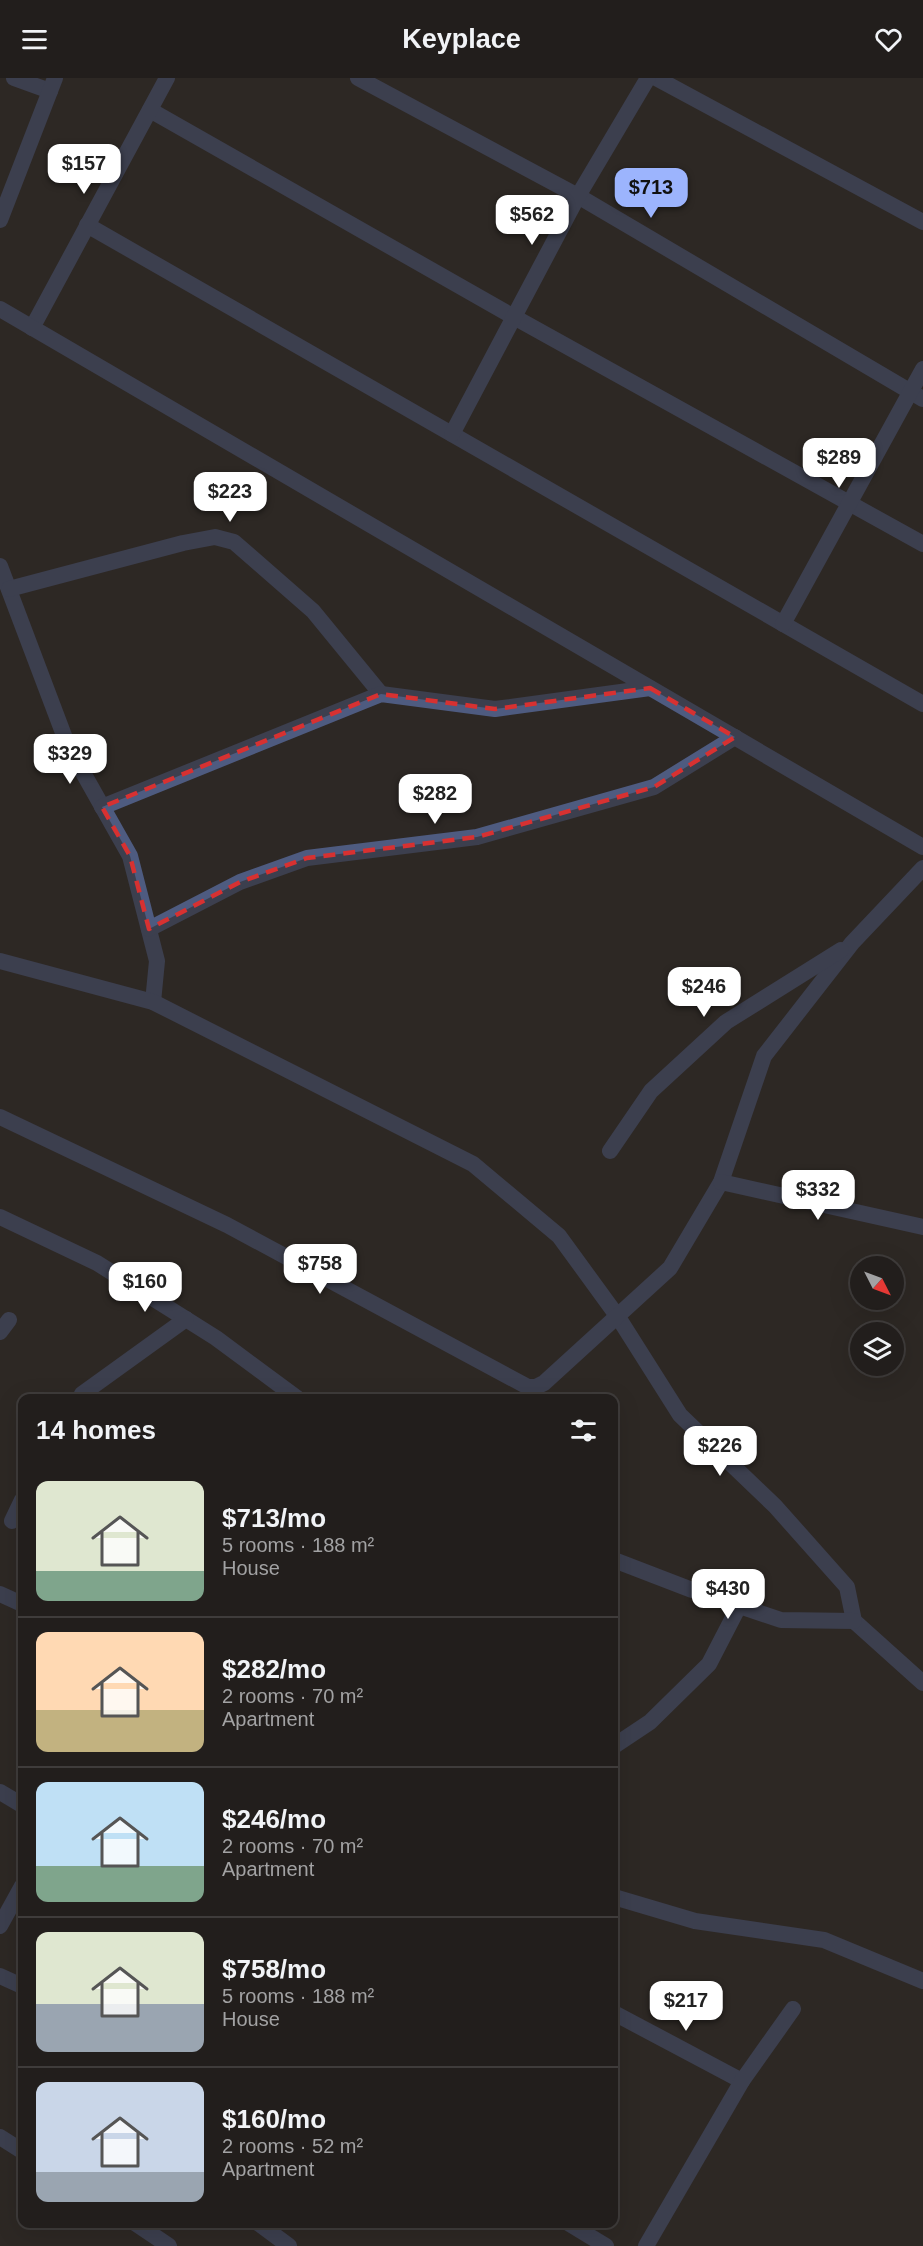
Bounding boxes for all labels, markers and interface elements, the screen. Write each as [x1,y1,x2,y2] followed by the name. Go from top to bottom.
[18,23,51,56] icon: menu
[872,23,905,56] icon: heart
[402,24,521,54] text: Keyplace
[48,144,120,195] pin: $157
[62,152,106,174] text: $157
[615,168,687,219] pin: $713
[629,176,673,198] text: $713
[496,195,568,246] pin: $562
[510,203,554,225] text: $562
[803,438,875,489] pin: $289
[817,446,861,468] text: $289
[194,472,266,523] pin: $223
[208,480,252,502] text: $223
[34,734,106,785] pin: $329
[48,742,92,764] text: $329
[399,774,471,825] pin: $282
[413,782,457,804] text: $282
[668,967,740,1018] pin: $246
[682,975,726,997] text: $246
[782,1170,854,1221] pin: $332
[796,1178,840,1200] text: $332
[284,1244,356,1295] pin: $758
[298,1252,342,1274] text: $758
[850,1256,904,1310] north arrow
[850,1256,904,1376] map controls
[109,1262,181,1313] pin: $160
[123,1270,167,1292] text: $160
[850,1322,904,1376] button: layers
[567,1414,600,1447] icon: filters
[36,1415,156,1445] text: 14 homes
[684,1426,756,1477] pin: $226
[698,1434,742,1456] text: $226
[222,1503,326,1533] text: $713/mo
[84,1505,156,1577] icon: home
[222,1534,374,1556] text: 5 rooms · 188 m²
[222,1557,280,1579] text: House
[692,1569,764,1620] pin: $430
[706,1577,750,1599] text: $430
[222,1654,326,1684] text: $282/mo
[84,1656,156,1728] icon: home
[222,1685,363,1707] text: 2 rooms · 70 m²
[222,1708,314,1730] text: Apartment
[222,1804,326,1834] text: $246/mo
[84,1806,156,1878] icon: home
[222,1835,363,1857] text: 2 rooms · 70 m²
[222,1858,314,1880] text: Apartment
[222,1954,326,1984] text: $758/mo
[84,1956,156,2028] icon: home
[650,1981,722,2032] pin: $217
[222,1985,374,2007] text: 5 rooms · 188 m²
[664,1989,708,2011] text: $217
[222,2008,280,2030] text: House
[222,2104,326,2134] text: $160/mo
[84,2106,156,2178] icon: home
[222,2135,363,2157] text: 2 rooms · 52 m²
[222,2158,314,2180] text: Apartment

